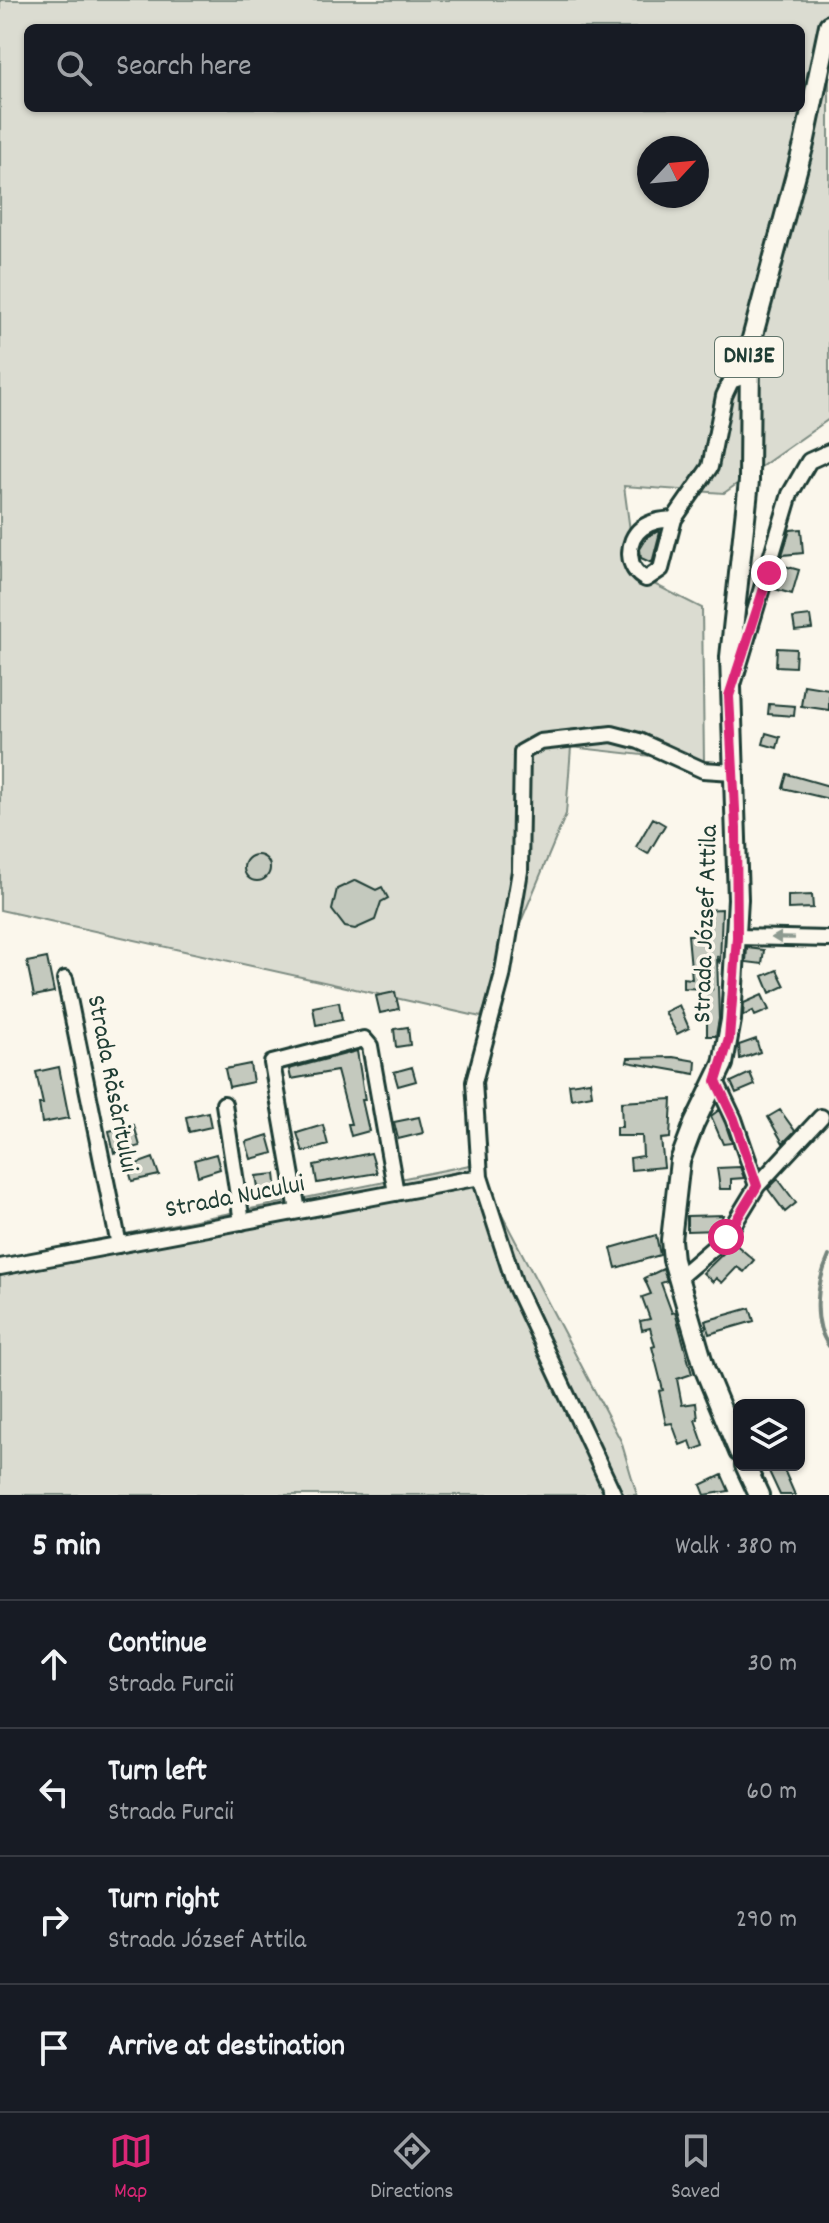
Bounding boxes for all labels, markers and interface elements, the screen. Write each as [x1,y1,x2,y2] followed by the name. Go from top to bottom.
[24,24,805,112] search box
[52,46,96,90] icon: search
[116,47,252,90] text: Search here
[637,136,709,208] north arrow
[715,337,783,377] road number: DN13E
[751,555,787,591] route end
[685,824,729,1024] street label: Strada József Attila
[770,932,795,945] one-way arrow
[76,992,146,1176] street label: Strada Răsăritului
[162,1166,308,1230] street label: Strada Nucului
[708,1219,744,1255] route start
[733,1399,805,1471] map controls
[733,1399,805,1471] button: layers
[32,1523,101,1572] text: 5 min
[675,1529,797,1566] text: Walk · 380 m
[108,1624,207,1667] text: Continue
[32,1642,76,1686] icon: ahead
[747,1646,797,1683] text: 30 m
[108,1667,234,1704] text: Strada Furcii
[108,1752,207,1795] text: Turn left
[32,1770,76,1814] icon: left
[746,1774,797,1811] text: 60 m
[108,1795,234,1832] text: Strada Furcii
[108,1880,219,1923] text: Turn right
[32,1898,76,1942] icon: right
[736,1902,797,1939] text: 290 m
[108,1923,306,1960] text: Strada József Attila
[32,2026,76,2070] icon: arrive
[108,2027,345,2070] text: Arrive at destination
[109,2129,153,2208] tab: Map
[370,2129,454,2208] tab: Directions
[671,2129,720,2208] tab: Saved

